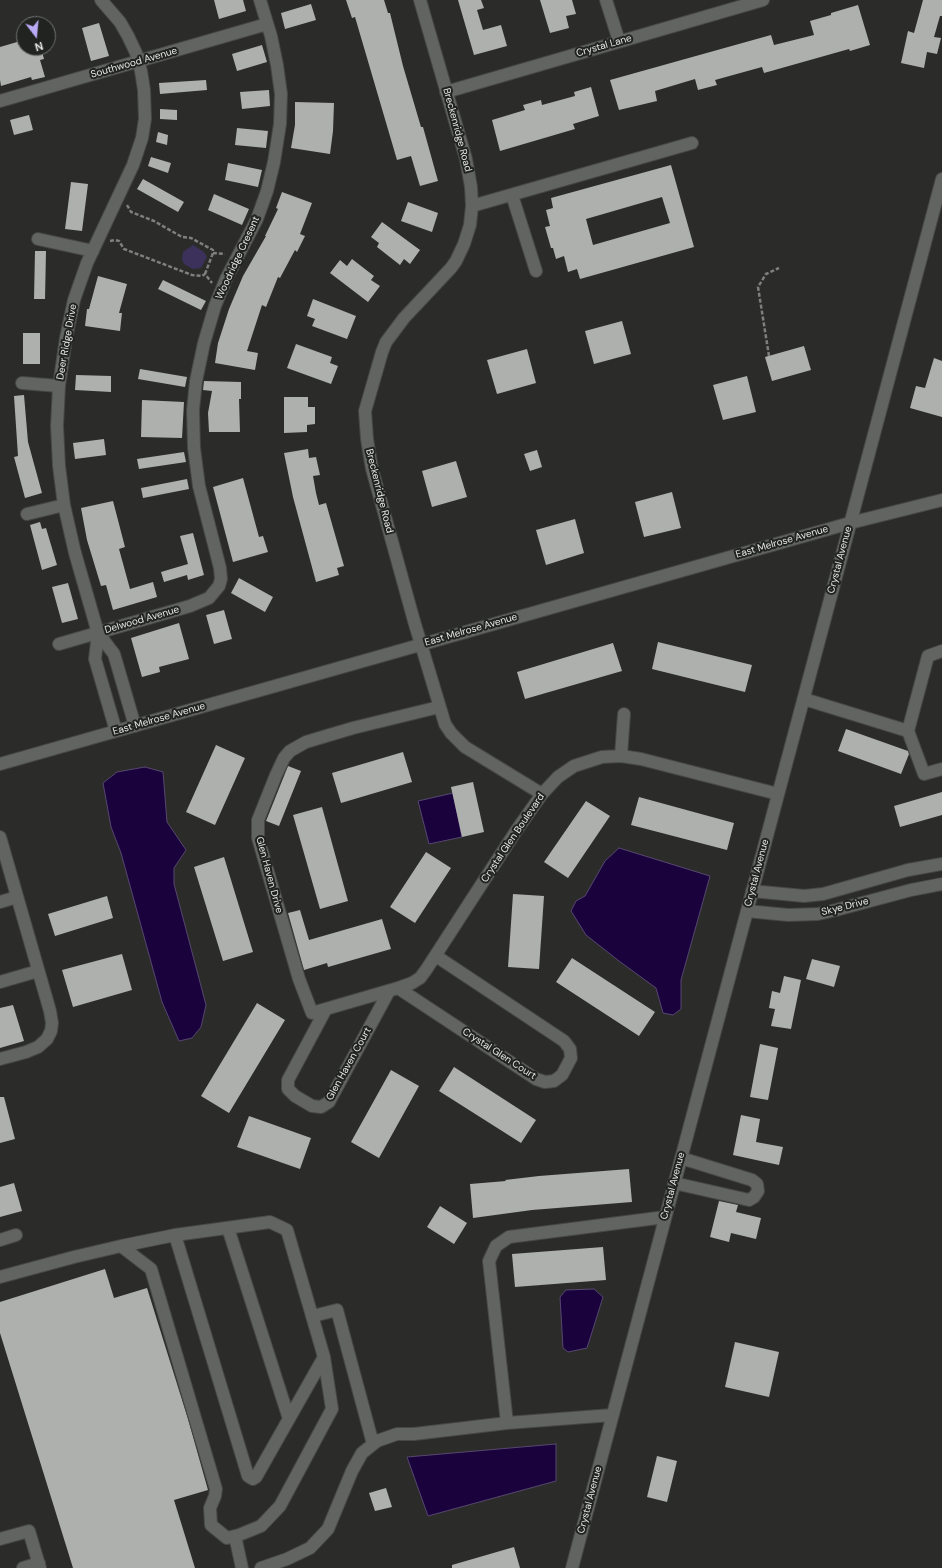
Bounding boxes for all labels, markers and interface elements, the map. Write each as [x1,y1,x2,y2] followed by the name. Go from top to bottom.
[16,16,56,56] north arrow
[575,32,633,60] street label: Crystal Lane
[33,39,45,54] text: N
[89,45,179,81] street label: Southwood Avenue
[440,87,474,173] street label: Breckenridge Road
[214,215,262,301] street label: Woodridge Cresent
[54,303,80,381] street label: Deer Ridge Drive
[363,448,395,534] street label: Breckenridge Road
[734,523,830,561] street label: East Melrose Avenue
[825,525,855,595] street label: Crystal Avenue
[103,604,181,636] street label: Delwood Avenue
[423,611,519,649] street label: East Melrose Avenue
[111,700,207,738] street label: East Melrose Avenue
[479,791,547,885] street label: Crystal Glen Boulevard
[253,835,285,915] street label: Glen Haven Drive
[742,838,772,908] street label: Crystal Avenue
[820,895,870,919] street label: Skye Drive
[324,1025,374,1103] street label: Glen Haven Court
[460,1026,538,1082] street label: Crystal Glen Court
[658,1151,688,1221] street label: Crystal Avenue
[575,1465,605,1535] street label: Crystal Avenue

